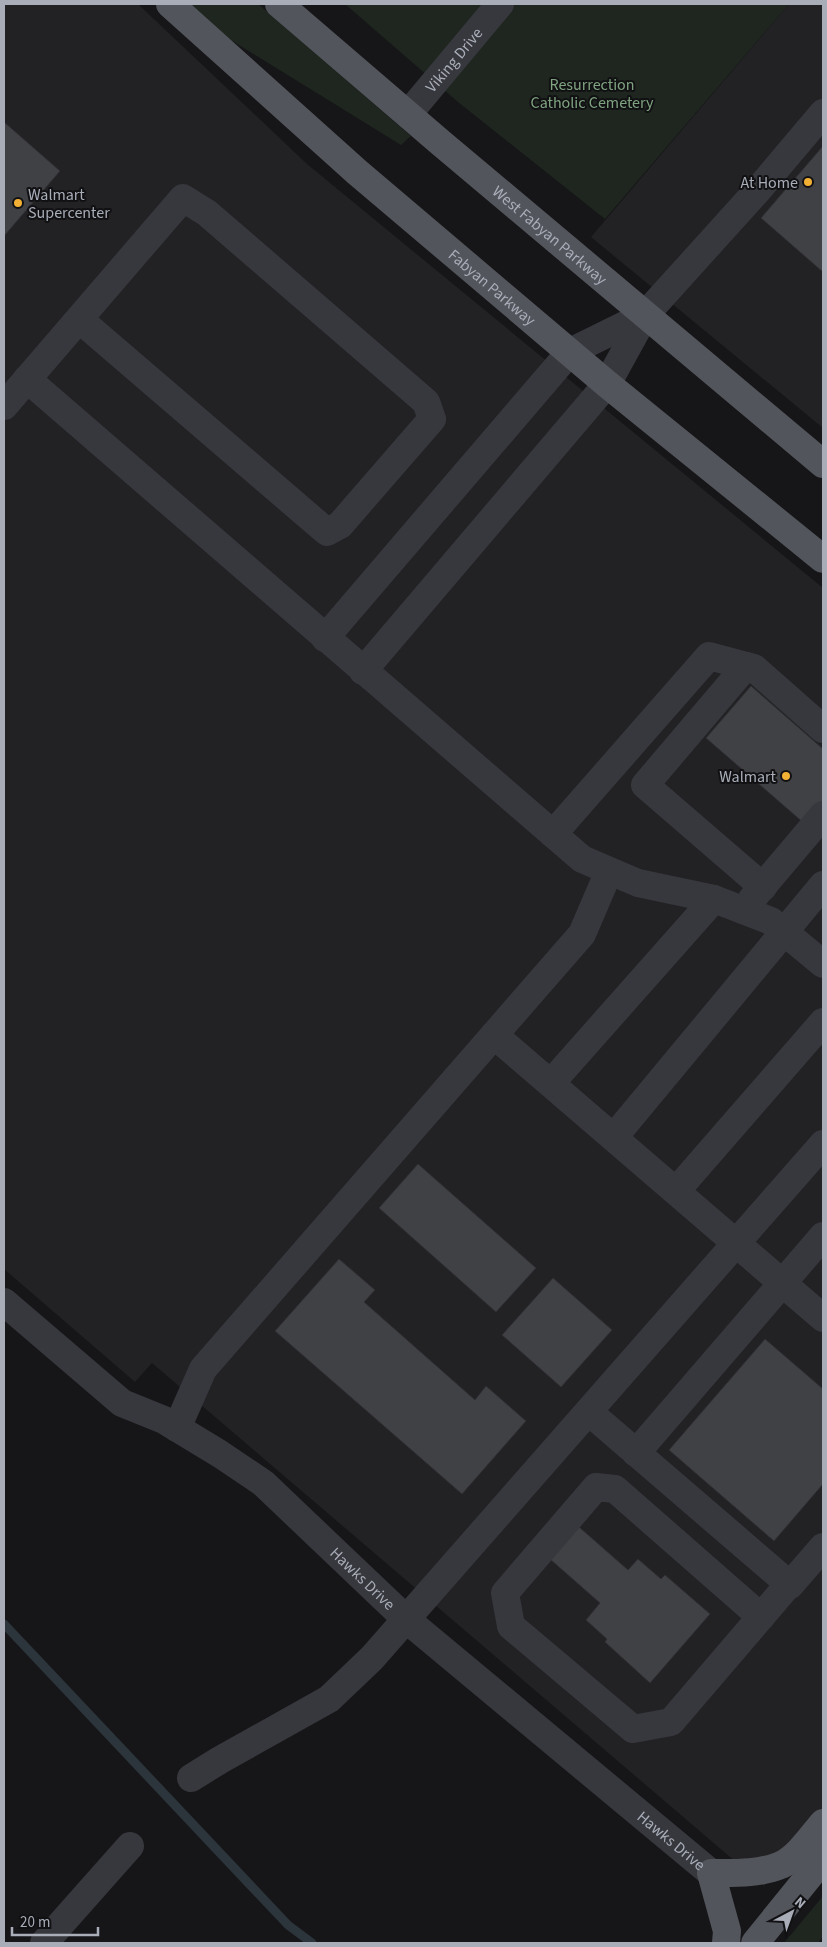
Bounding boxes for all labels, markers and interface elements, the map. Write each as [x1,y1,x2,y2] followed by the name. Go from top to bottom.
[421,23,488,97] street label: Viking Drive
[531,74,654,114] park label: Resurrection Catholic Cemetery
[741,172,798,194] place label: At Home
[802,176,814,188] marker: At Home
[489,181,611,289] street label: West Fabyan Parkway
[28,184,110,224] place label: Walmart Supercenter
[12,197,24,209] marker: Walmart Supercenter
[444,245,540,329] street label: Fabyan Parkway
[719,766,777,788] place label: Walmart
[780,770,792,782] marker: Walmart
[325,1542,400,1615] street label: Hawks Drive
[632,1806,710,1876] street label: Hawks Drive
[767,1887,817,1937] north arrow
[790,1892,810,1914] text: N
[12,1904,99,1936] scale bar
[20,1912,50,1933] text: 20 m

